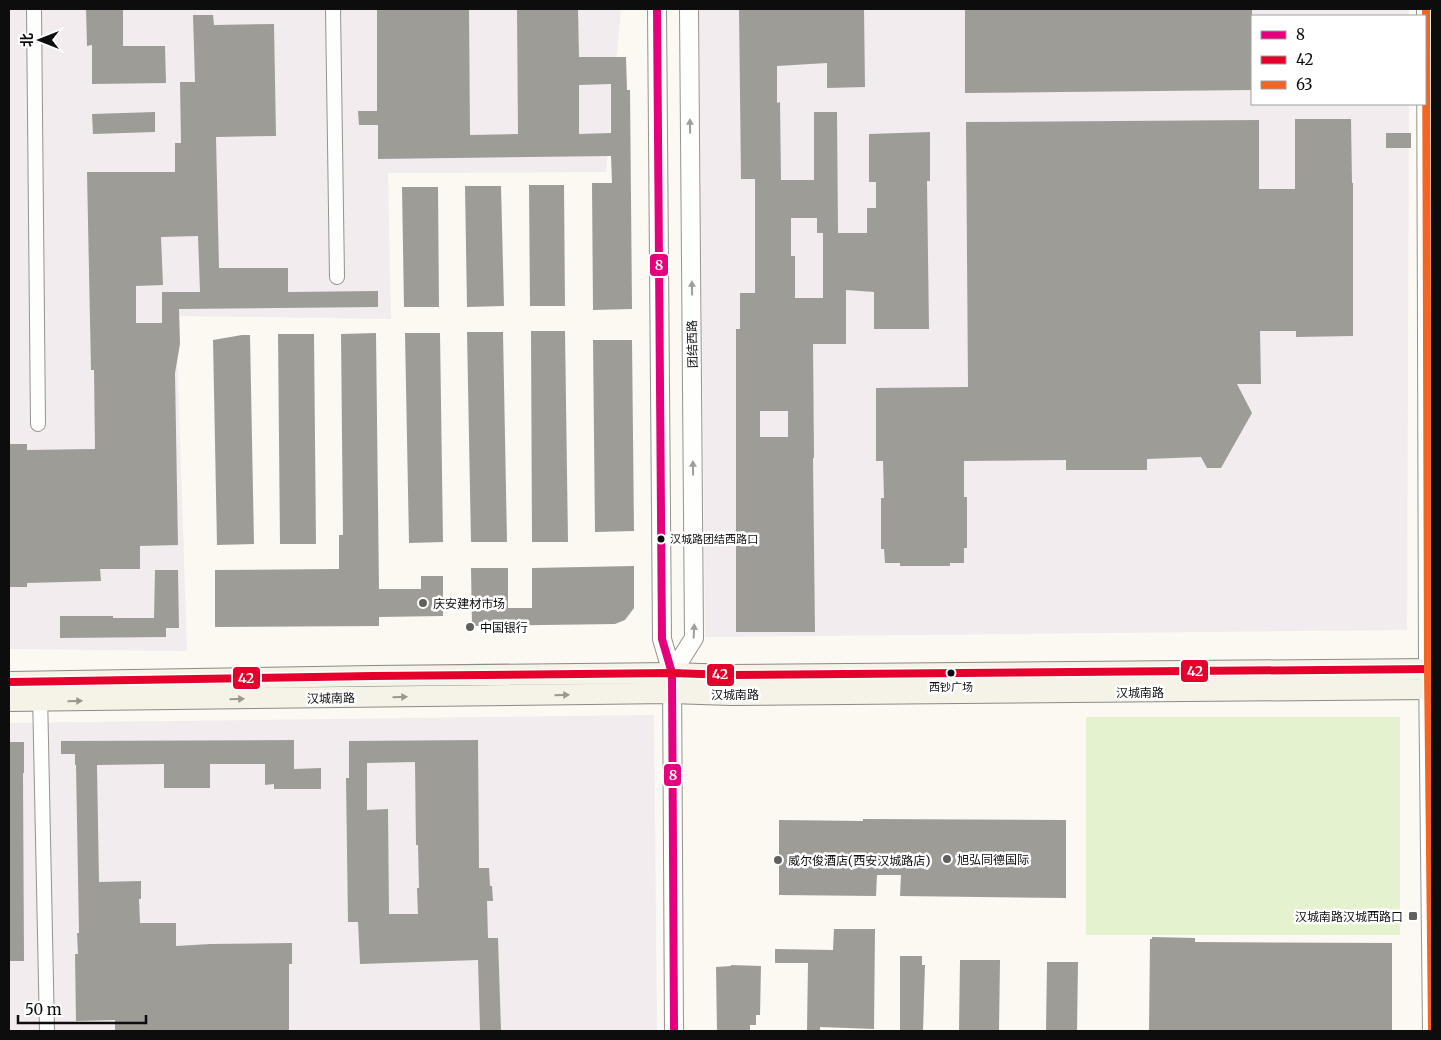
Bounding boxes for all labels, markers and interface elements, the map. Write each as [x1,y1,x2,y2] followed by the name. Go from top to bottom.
[15,15,65,65] north arrow
[1251,15,1426,105] legend
[1296,25,1305,44] text: 8
[18,33,36,47] text: 北
[1296,50,1313,69] text: 42
[1296,75,1313,94] text: 63
[686,118,694,134] one-way arrow
[649,253,669,277] line badge: 8
[655,256,664,274] text: 8
[687,280,695,296] one-way arrow
[684,320,700,368] street label: 团结西路
[689,460,697,476] one-way arrow
[670,532,758,546] place label: 汉城路团结西路口
[656,534,666,544] marker: 汉城路团结西路口
[433,596,505,611] place label: 庆安建材市场
[417,597,429,609] marker: 庆安建材市场
[480,620,528,635] place label: 中国银行
[464,621,476,633] marker: 中国银行
[690,622,698,638] one-way arrow
[1180,659,1209,683] line badge: 42
[1187,662,1203,680] text: 42
[706,663,735,687] line badge: 42
[712,665,728,683] text: 42
[232,666,261,690] line badge: 42
[946,668,956,678] marker: 西钞广场
[238,669,254,687] text: 42
[929,680,973,694] place label: 西钞广场
[1116,685,1164,700] street label: 汉城南路
[711,687,759,702] street label: 汉城南路
[307,690,355,706] street label: 汉城南路
[555,691,571,699] one-way arrow
[392,693,408,701] one-way arrow
[230,695,246,703] one-way arrow
[67,697,83,705] one-way arrow
[663,763,682,787] line badge: 8
[669,766,678,784] text: 8
[957,852,1029,867] place label: 旭弘同德国际
[788,853,930,868] place label: 威尔俊酒店(西安汉城路店)
[941,853,953,865] marker: 旭弘同德国际
[772,854,784,866] marker: 威尔俊酒店(西安汉城路店)
[1295,909,1403,924] place label: 汉城南路汉城西路口
[1407,910,1419,922] marker: 汉城南路汉城西路口
[18,992,145,1024] scale bar
[25,1000,62,1019] text: 50 m

